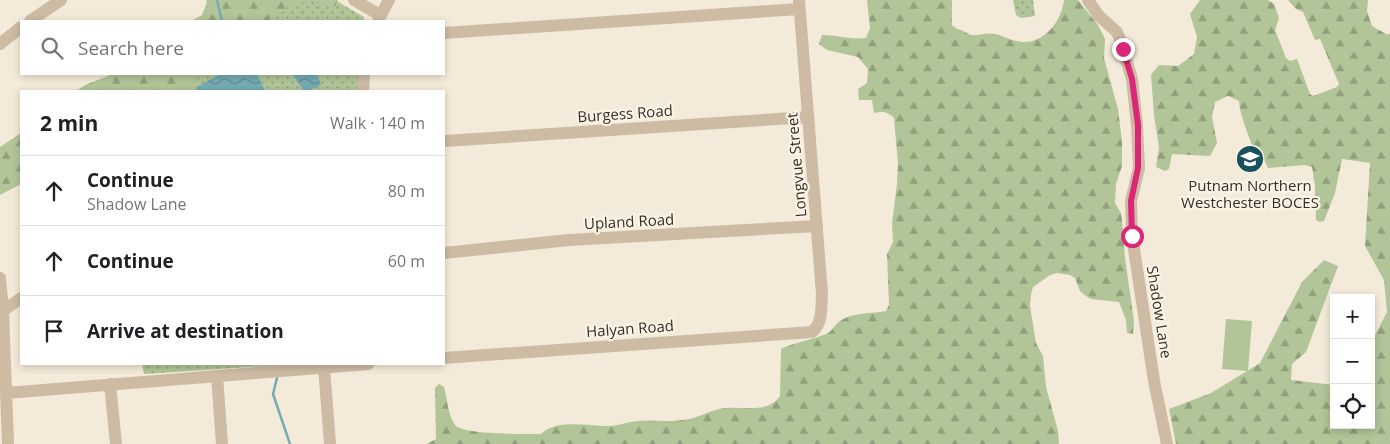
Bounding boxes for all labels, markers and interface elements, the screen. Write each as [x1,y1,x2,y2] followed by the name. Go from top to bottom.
[20,20,445,75] search box
[38,34,66,62] icon: search
[78,35,184,61] text: Search here
[1112,38,1135,61] route end
[577,100,673,126] street label: Burgess Road
[40,109,98,137] text: 2 min
[330,112,425,134] text: Walk · 140 m
[781,112,811,218] street label: Longvue Street
[1235,144,1265,174] school or university icon: Putnam Northern Westchester BOCES
[87,167,174,193] text: Continue
[1181,175,1319,212] place label: Putnam Northern Westchester BOCES
[40,177,68,205] icon: ahead
[388,180,425,202] text: 80 m
[87,193,186,215] text: Shadow Lane
[583,209,675,233] street label: Upland Road
[1121,225,1144,248] route start
[40,247,68,275] icon: ahead
[87,248,174,274] text: Continue
[388,250,425,272] text: 60 m
[1143,264,1177,360] street label: Shadow Lane
[1330,294,1375,429] map controls
[1330,294,1375,339] button: +
[585,315,675,341] street label: Halyan Road
[40,317,68,345] icon: arrive
[87,318,284,344] text: Arrive at destination
[1330,339,1375,384] button: −
[1330,384,1375,429] button: locate

